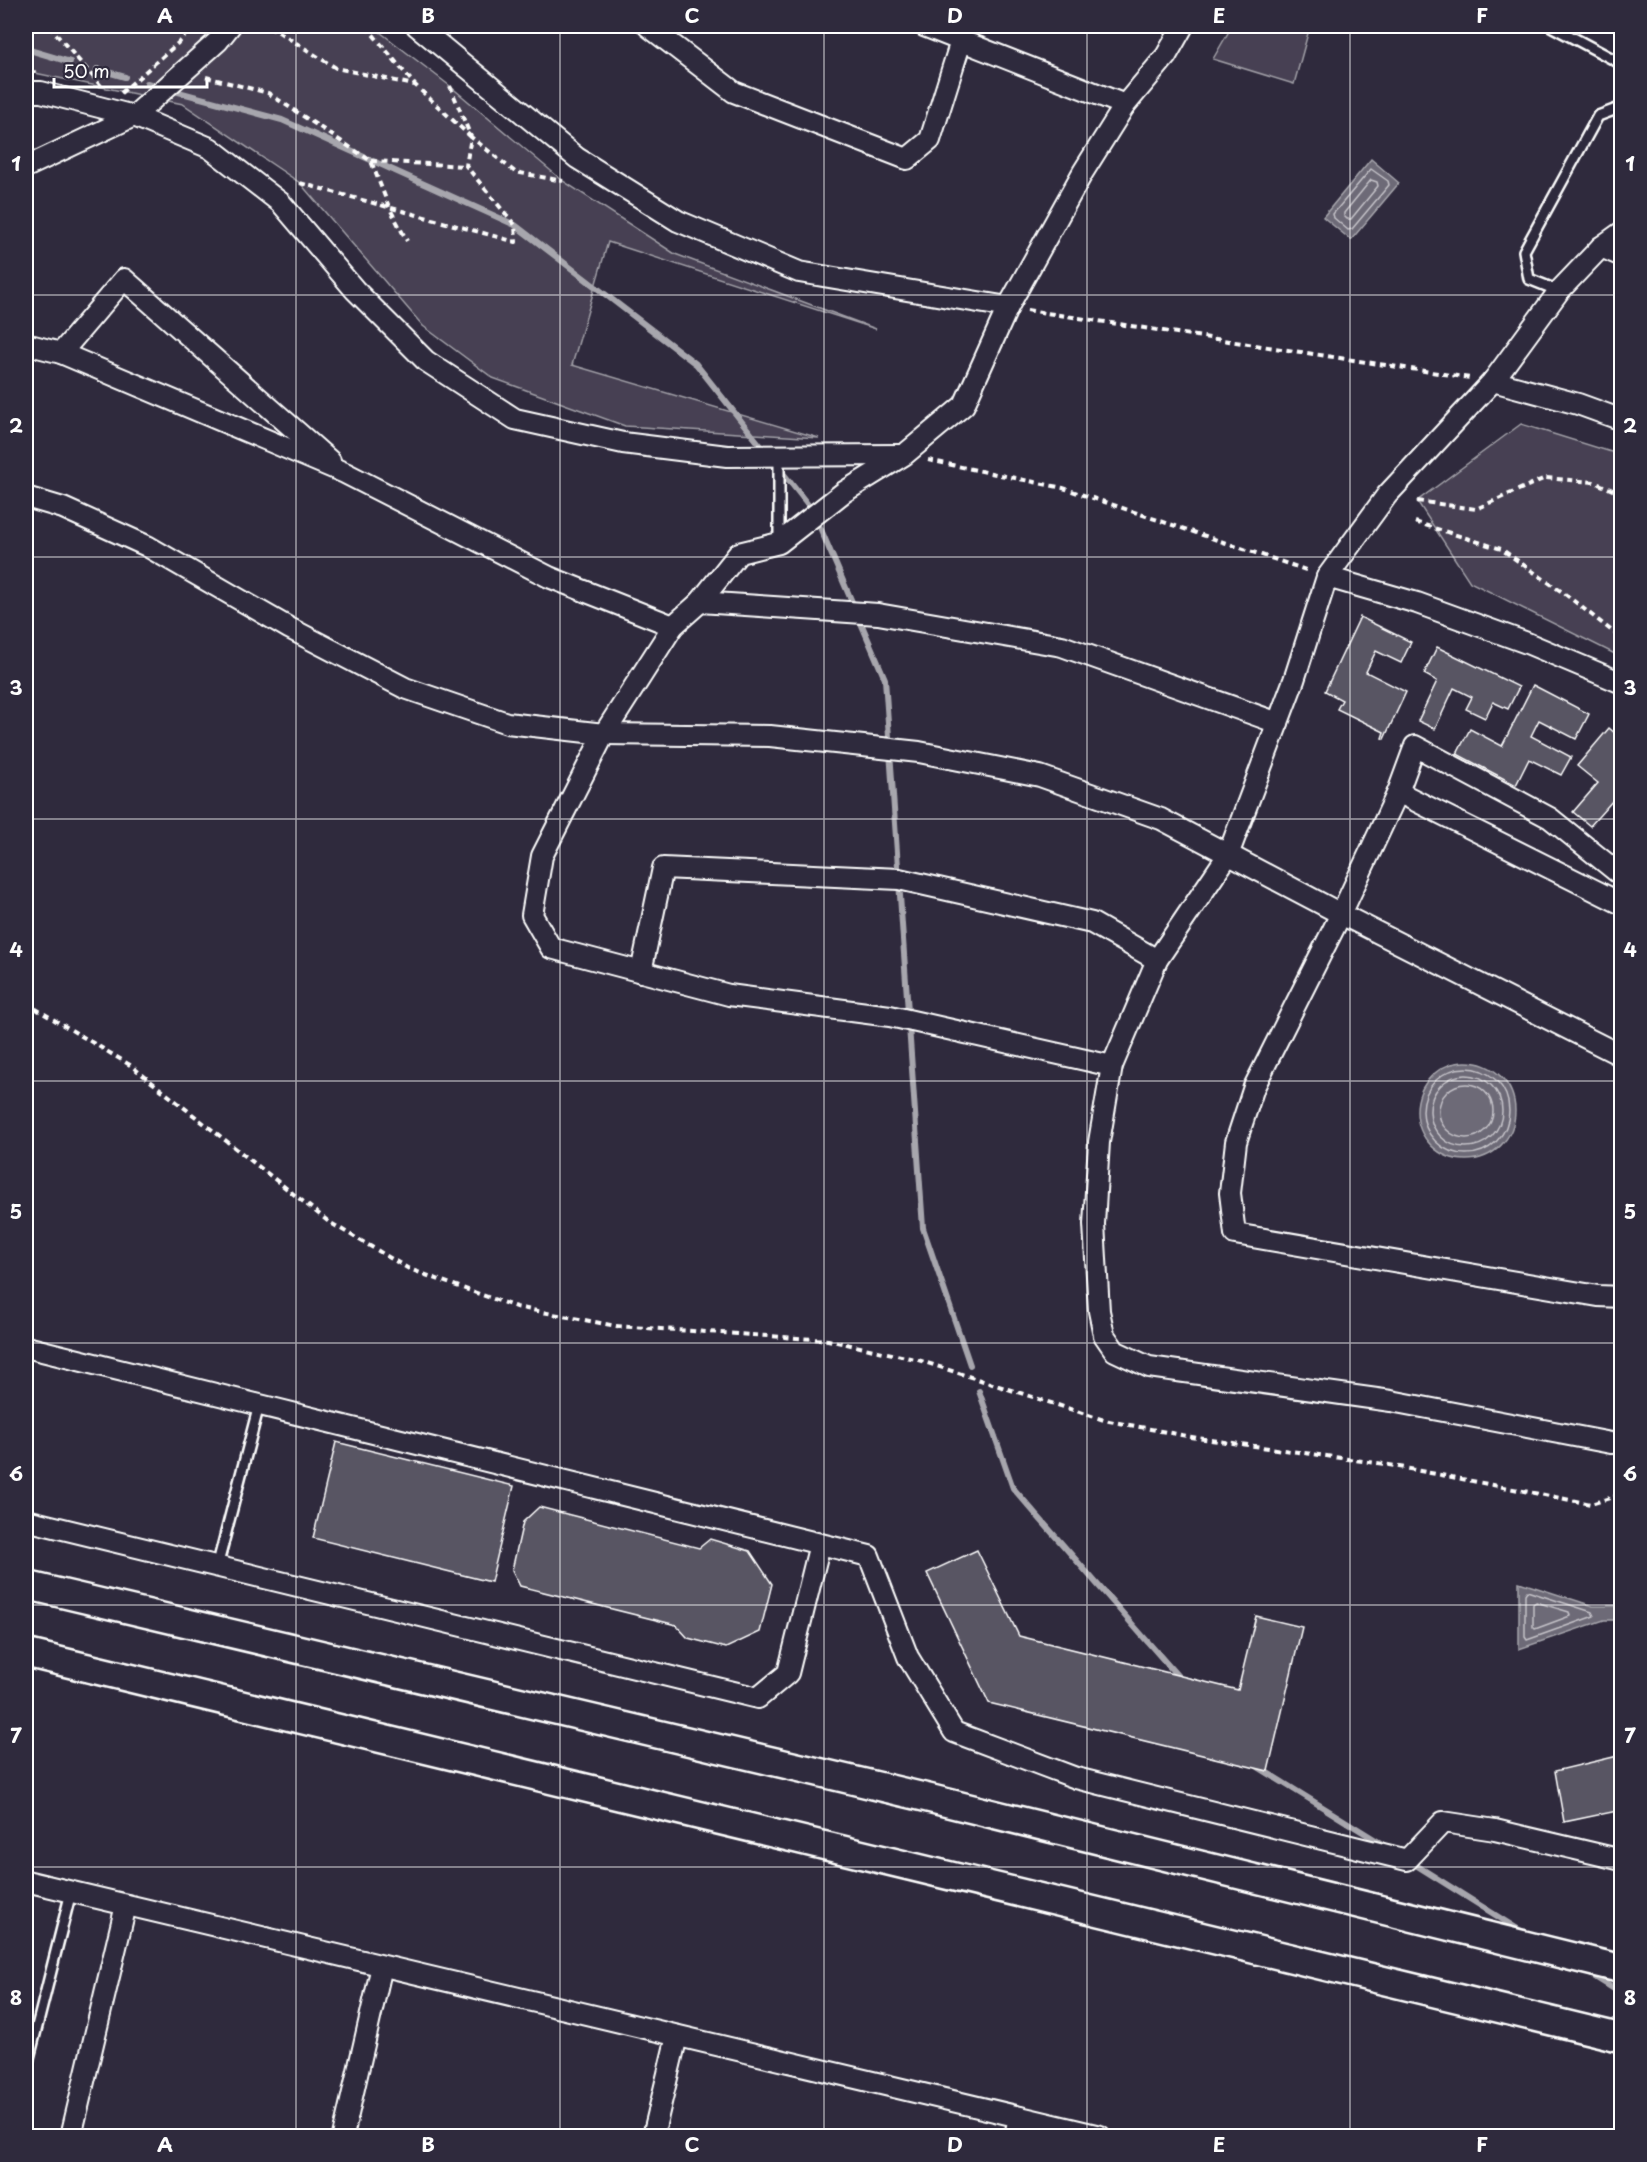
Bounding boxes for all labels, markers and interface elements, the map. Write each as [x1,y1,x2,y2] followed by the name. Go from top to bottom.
[157,0,173,30] text: A
[421,0,435,30] text: B
[684,0,700,30] text: C
[947,0,963,30] text: D
[1213,0,1225,30] text: E
[1476,0,1488,30] text: F
[54,51,207,89] scale bar
[63,57,110,84] text: 50 m
[11,148,21,178] text: 1
[1625,148,1635,178] text: 1
[9,410,23,440] text: 2
[1623,410,1637,440] text: 2
[9,672,23,702] text: 3
[1623,672,1637,702] text: 3
[9,934,23,964] text: 4
[1623,934,1637,964] text: 4
[10,1196,22,1226] text: 5
[1624,1196,1636,1226] text: 5
[9,1458,23,1488] text: 6
[1623,1458,1637,1488] text: 6
[10,1720,22,1750] text: 7
[1624,1720,1636,1750] text: 7
[10,1982,22,2012] text: 8
[1624,1982,1636,2012] text: 8
[157,2129,173,2159] text: A
[421,2129,435,2159] text: B
[684,2129,700,2159] text: C
[947,2129,963,2159] text: D
[1213,2129,1225,2159] text: E
[1476,2129,1488,2159] text: F

